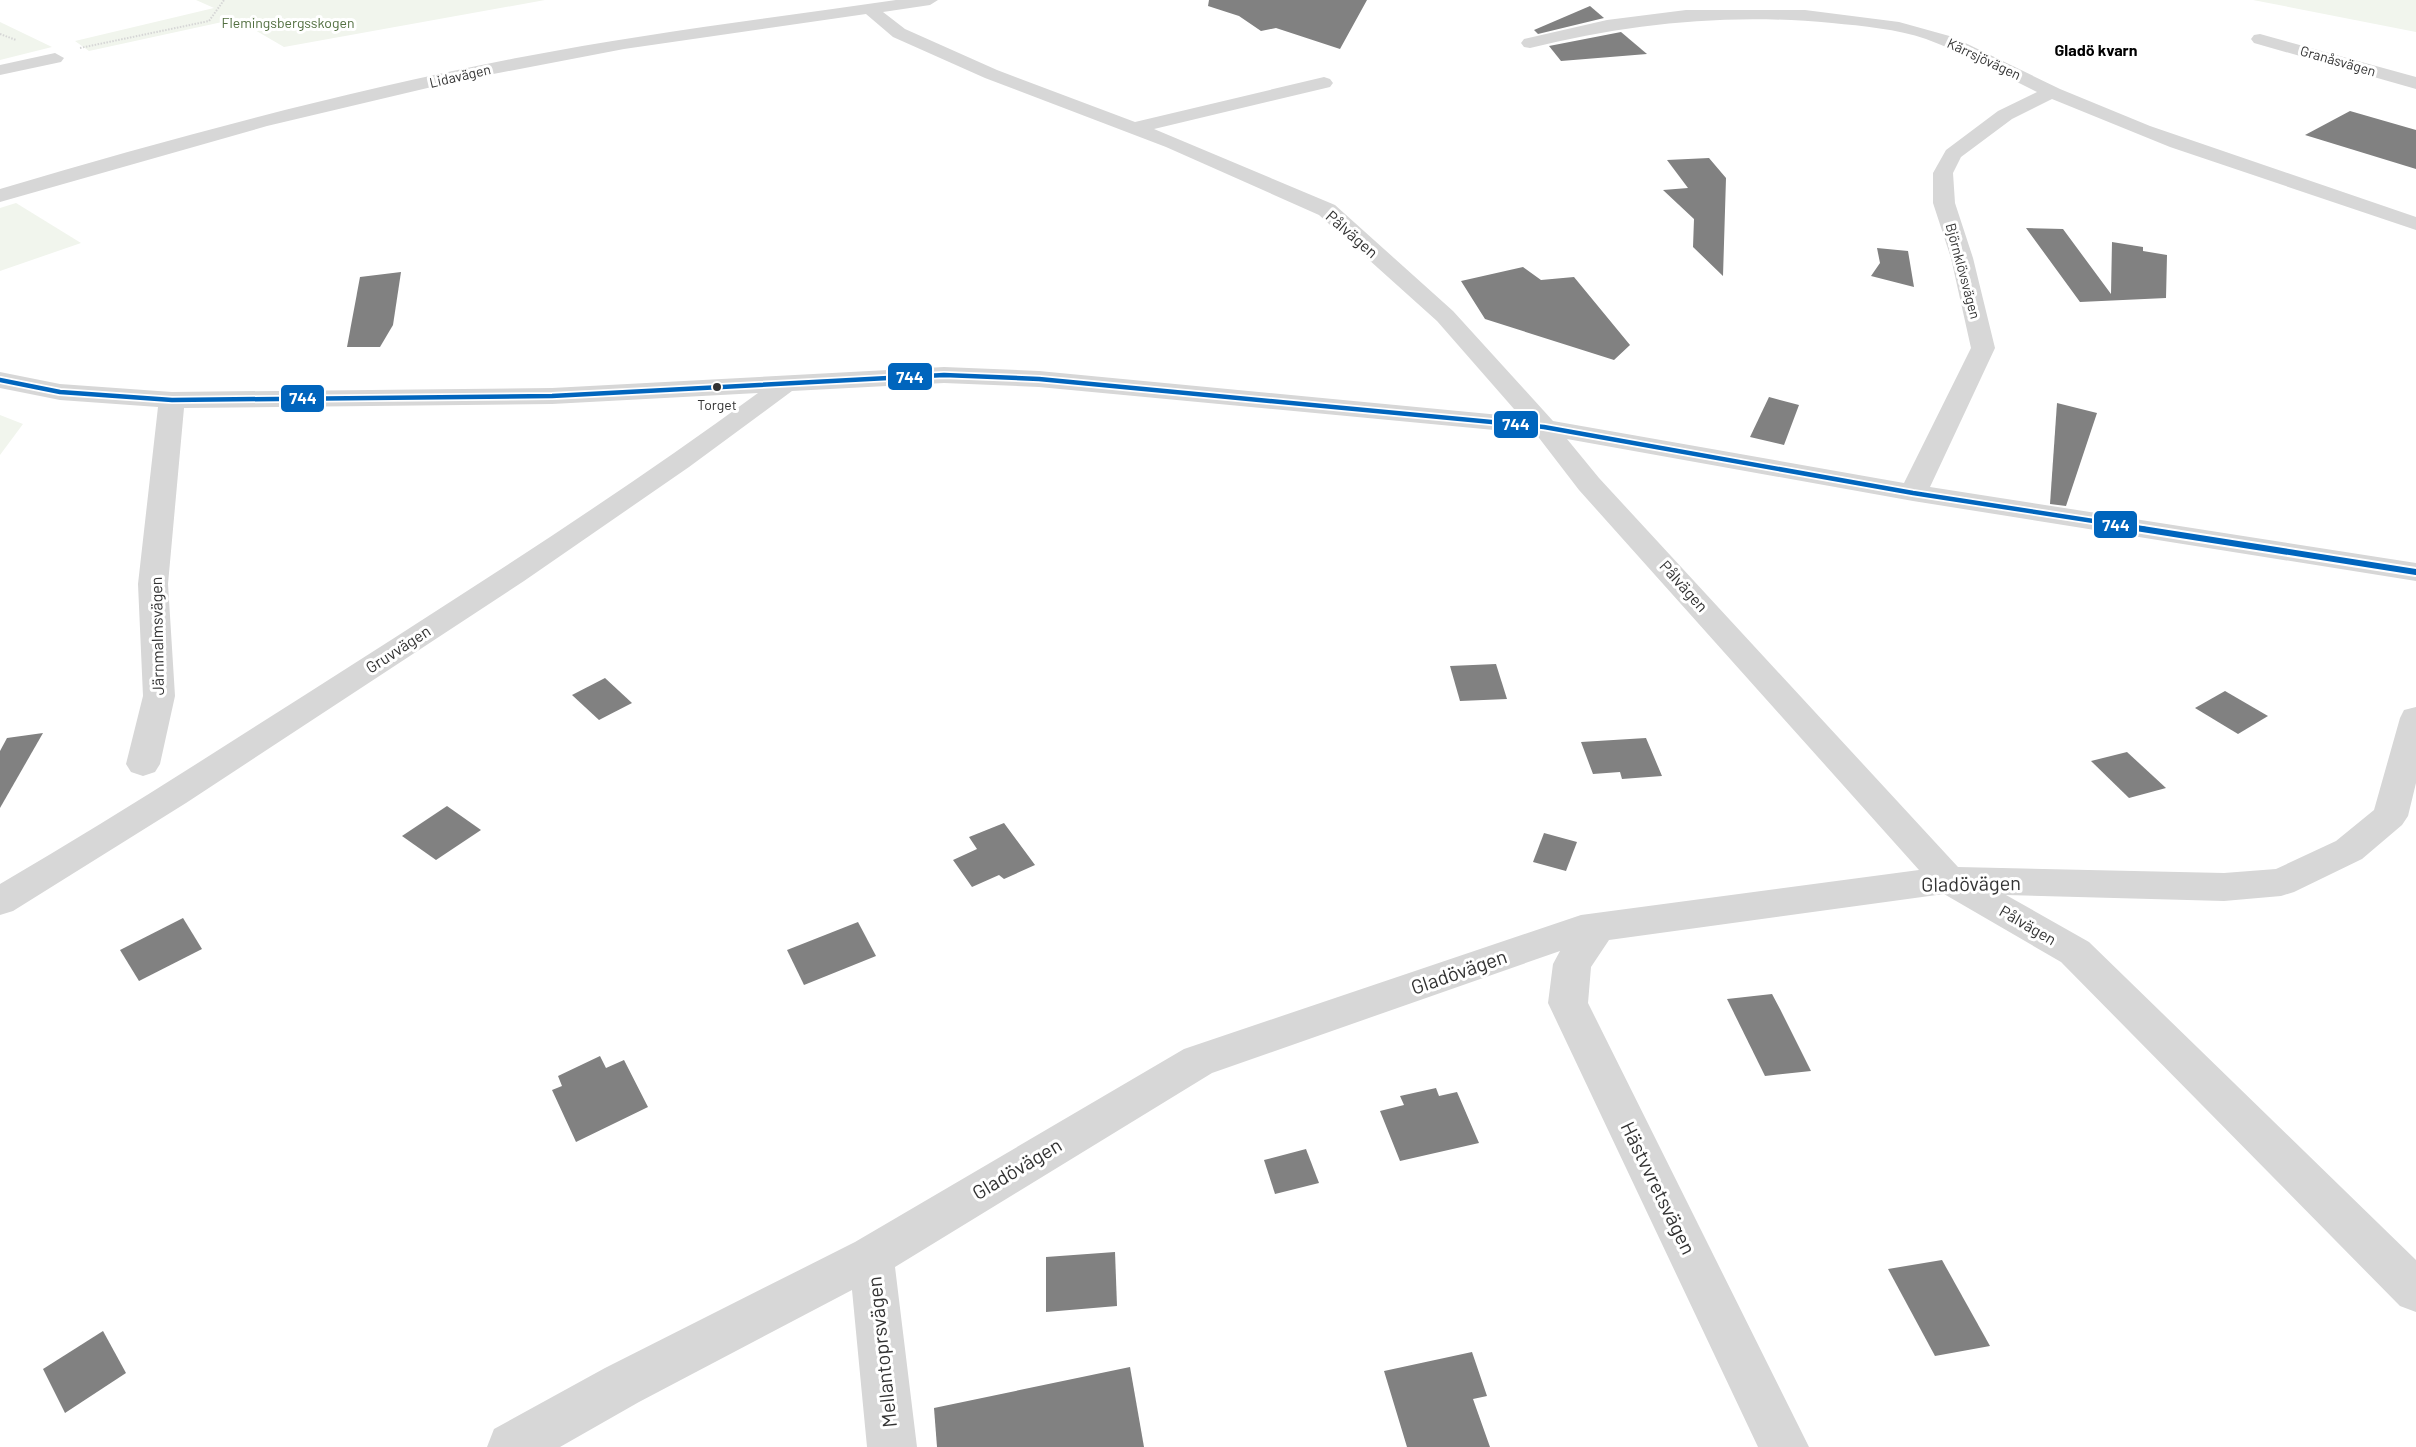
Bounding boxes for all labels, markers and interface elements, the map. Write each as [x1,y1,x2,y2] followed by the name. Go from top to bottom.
[222,14,354,31] park label: Flemingsbergsskogen
[1945,34,2024,83] street label: Kärrsjövägen
[2055,40,2137,59] district label: Gladö kvarn
[2298,42,2378,79] street label: Granåsvägen
[428,60,492,91] street label: Lidavägen
[1322,206,1382,261] street label: Pålvägen
[1943,221,1984,321] street label: Björnklövsvägen
[887,362,933,391] line badge: 744
[896,367,924,386] text: 744
[711,381,723,393] marker: Torget
[280,384,325,413] line badge: 744
[289,388,317,407] text: 744
[697,396,737,413] place label: Torget
[1493,410,1539,439] line badge: 744
[1502,414,1530,433] text: 744
[2093,510,2138,539] line badge: 744
[2102,515,2130,534] text: 744
[1656,556,1712,615] street label: Pålvägen
[146,577,167,695] street label: Järnmalmsvägen
[362,621,434,676] street label: Gruvvägen
[1921,870,2021,896] street label: Gladövägen
[1996,901,2060,948] street label: Pålvägen
[1408,943,1510,999] street label: Gladövägen
[1616,1117,1701,1258] street label: Hästvvretsvägen
[967,1132,1066,1204] street label: Gladövägen
[861,1275,901,1429] street label: Mellantoprsvägen

